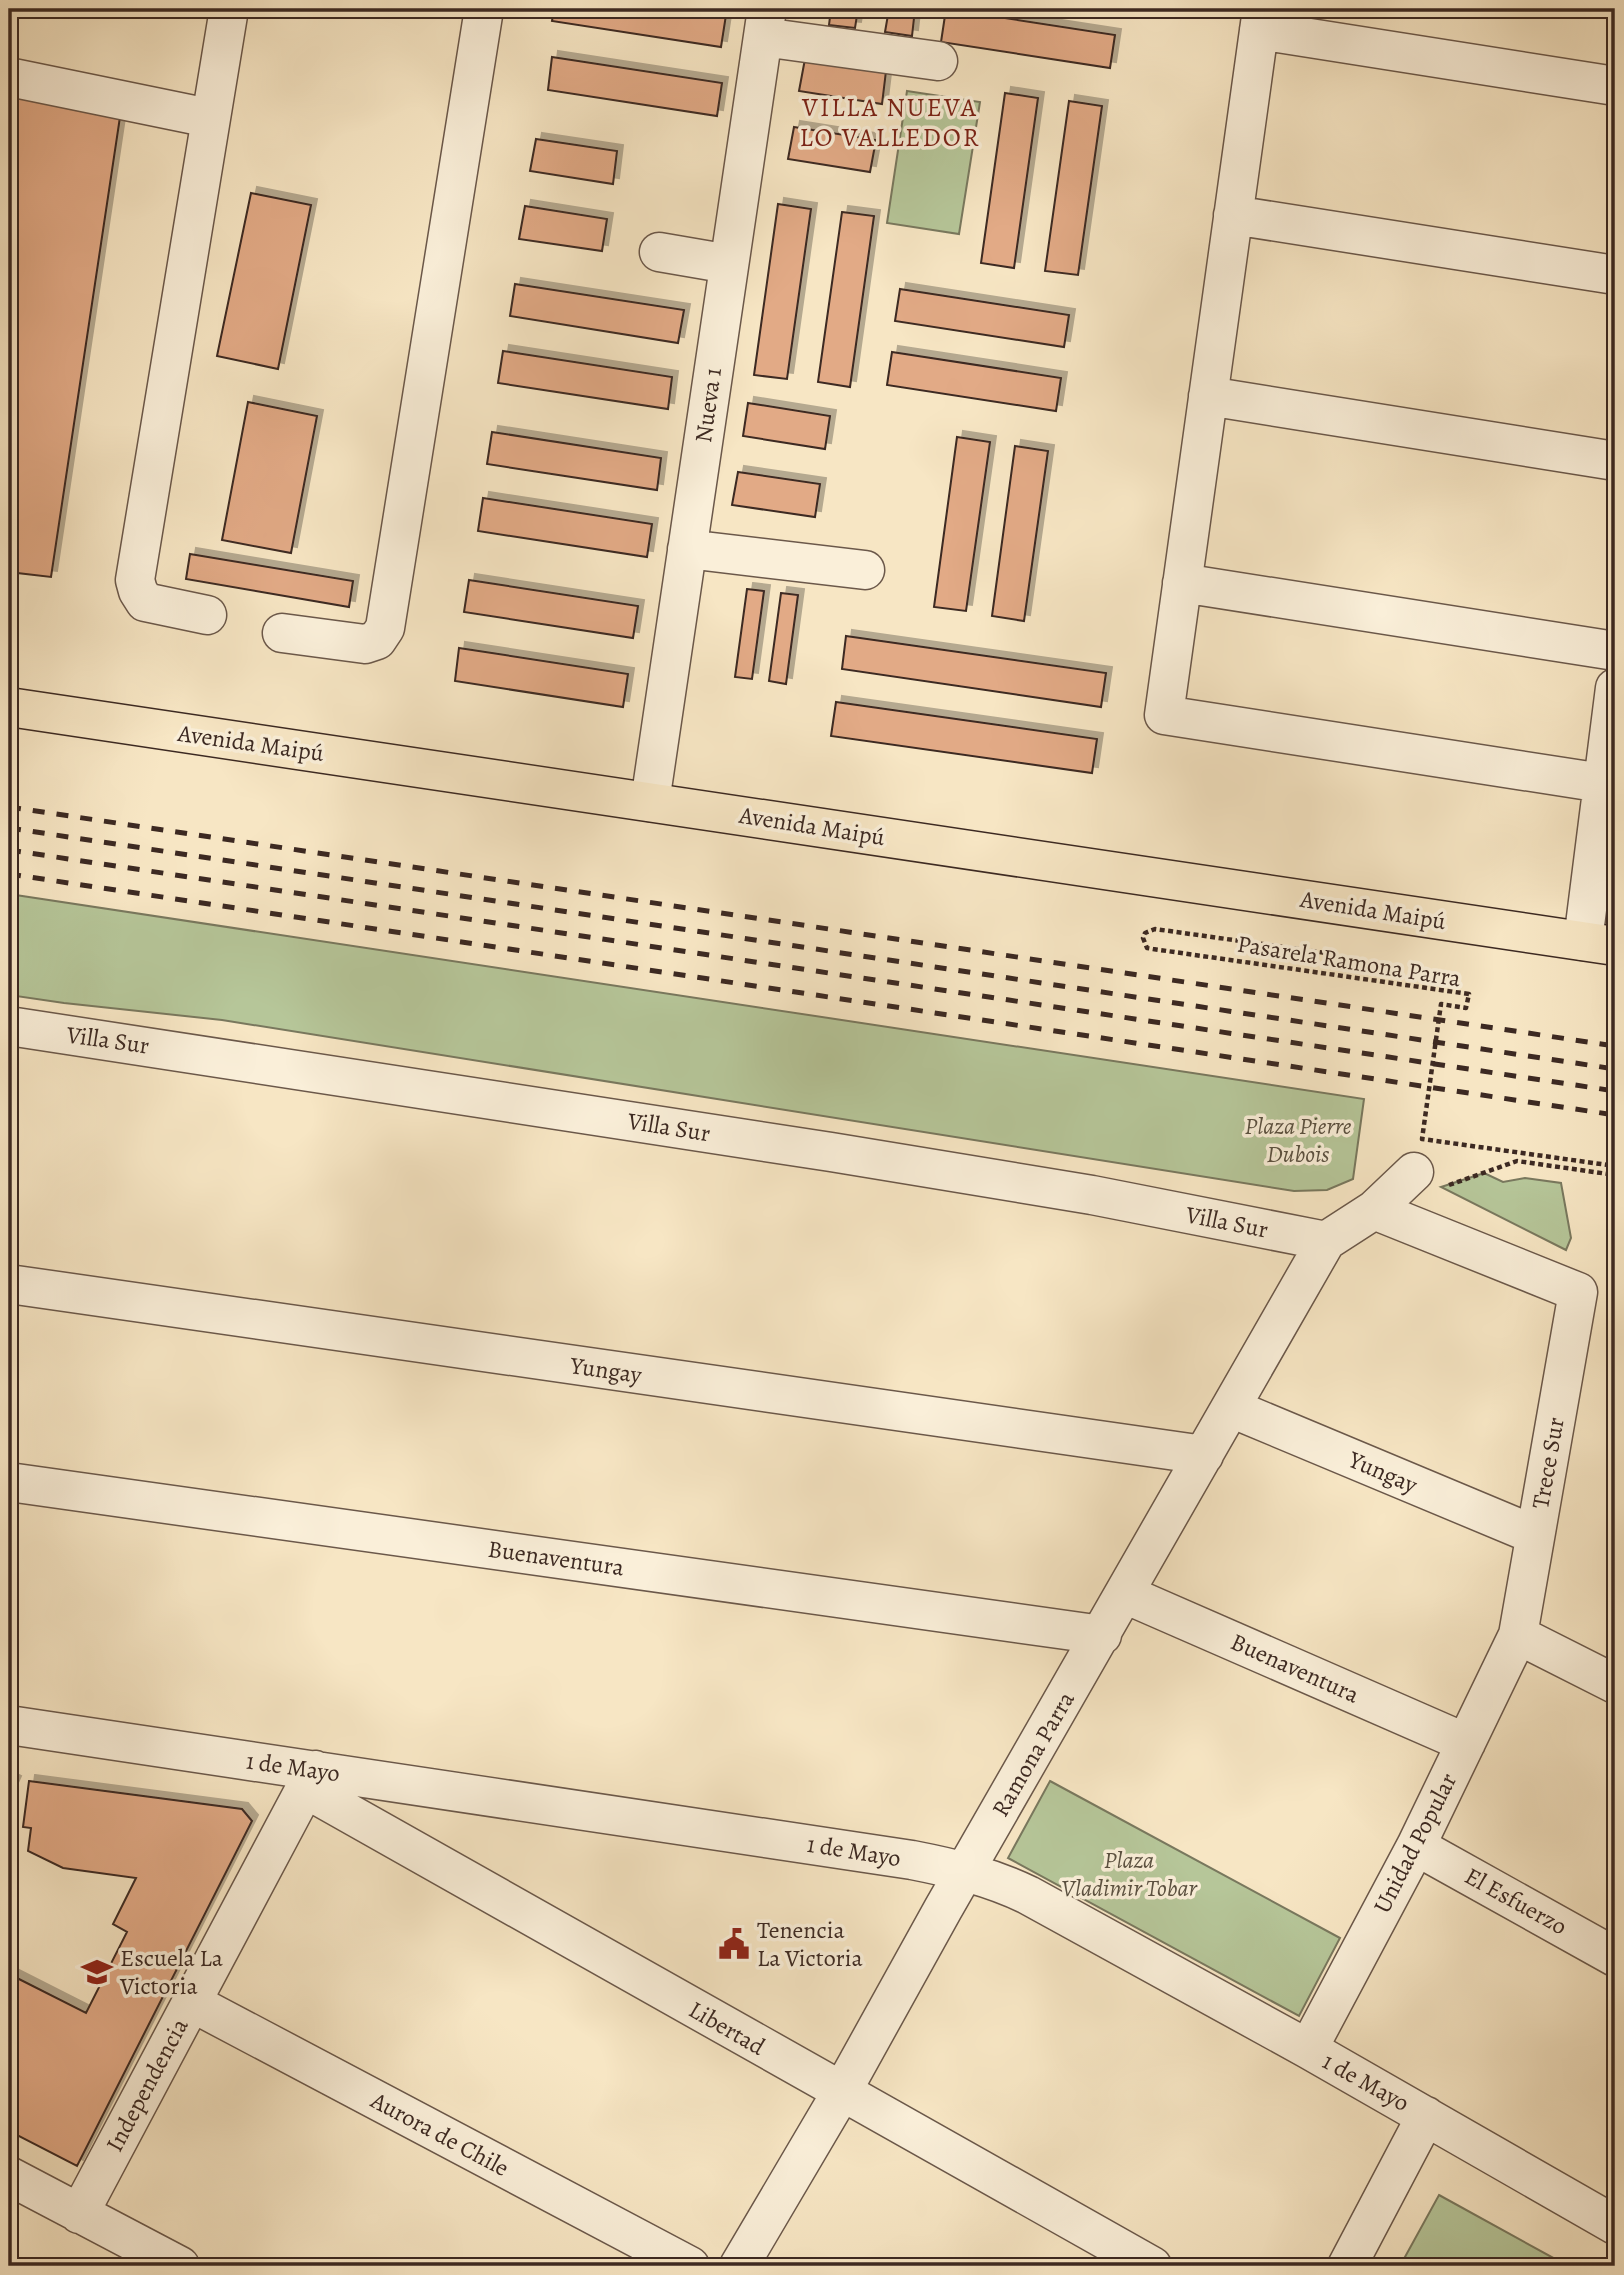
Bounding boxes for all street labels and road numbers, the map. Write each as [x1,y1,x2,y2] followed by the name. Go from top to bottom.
[687,365,729,445] street label: Nueva 1
[175,717,326,769] street label: Avenida Maipú
[736,799,887,853] street label: Avenida Maipú
[1297,883,1448,937] street label: Avenida Maipú
[1235,928,1464,995] street label: Pasarela Ramona Parra
[64,1018,151,1062] street label: Villa Sur
[625,1105,712,1149] street label: Villa Sur
[1182,1198,1271,1246] street label: Villa Sur
[567,1349,644,1391] street label: Yungay
[1524,1415,1572,1511] street label: Trece Sur
[1343,1443,1422,1501] street label: Yungay
[486,1533,627,1584] street label: Buenaventura
[1226,1625,1365,1711] street label: Buenaventura
[984,1685,1082,1822] street label: Ramona Parra
[244,1745,342,1789] street label: 1 de Mayo
[1366,1767,1464,1919] street label: Unidad Popular
[805,1828,903,1874] street label: 1 de Mayo
[1459,1860,1573,1942] street label: El Esfuerzo
[683,1993,771,2063] street label: Libertad
[98,2012,196,2157] street label: Independencia
[1317,2045,1415,2119] street label: 1 de Mayo
[365,2084,515,2184] street label: Aurora de Chile

